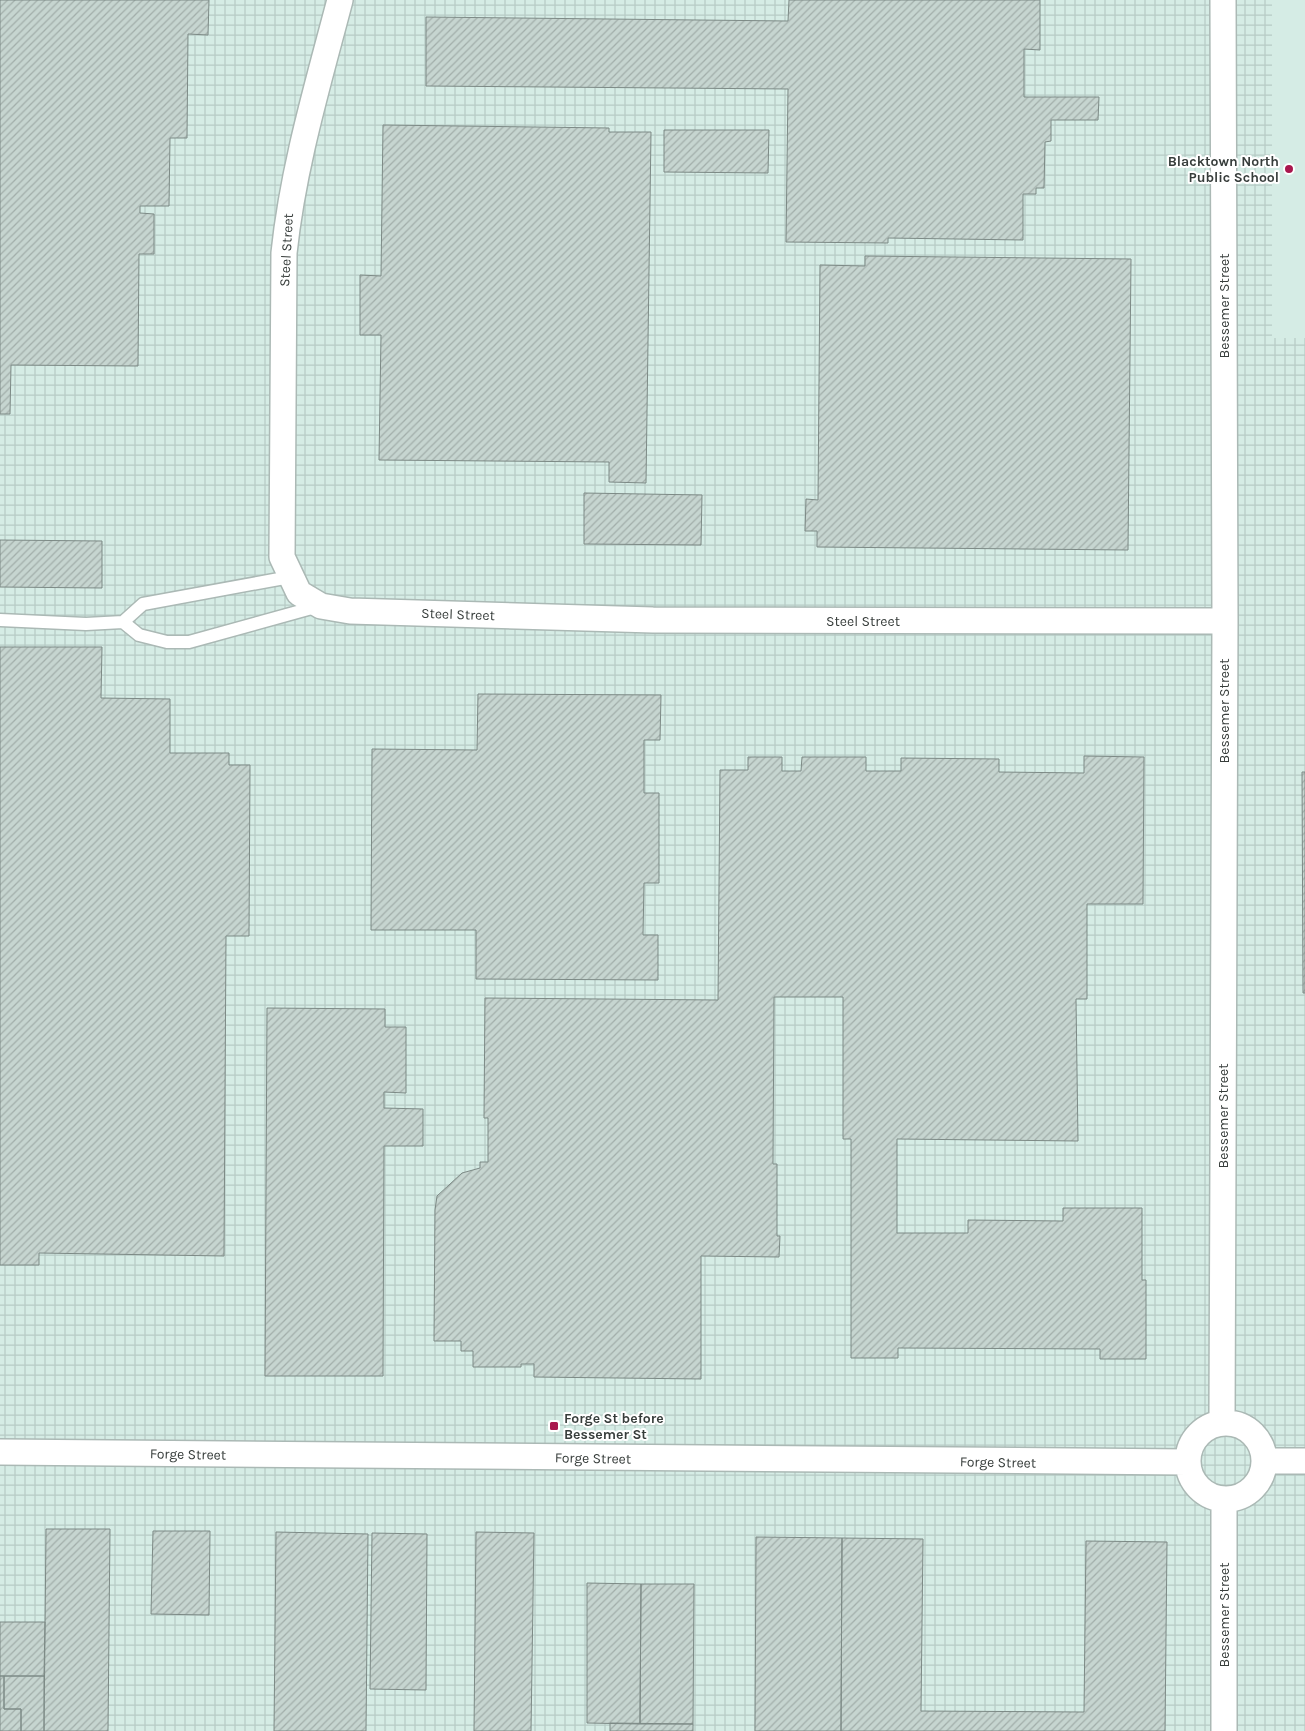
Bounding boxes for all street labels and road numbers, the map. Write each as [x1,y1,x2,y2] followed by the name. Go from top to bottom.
[276,213,297,287] street label: Steel Street
[1216,254,1233,358] street label: Bessemer Street
[421,605,495,624] street label: Steel Street
[826,613,900,630] street label: Steel Street
[1216,659,1233,763] street label: Bessemer Street
[1215,1064,1232,1168] street label: Bessemer Street
[150,1445,226,1464] street label: Forge Street
[555,1449,631,1468] street label: Forge Street
[960,1453,1036,1472] street label: Forge Street
[1216,1563,1233,1667] street label: Bessemer Street

